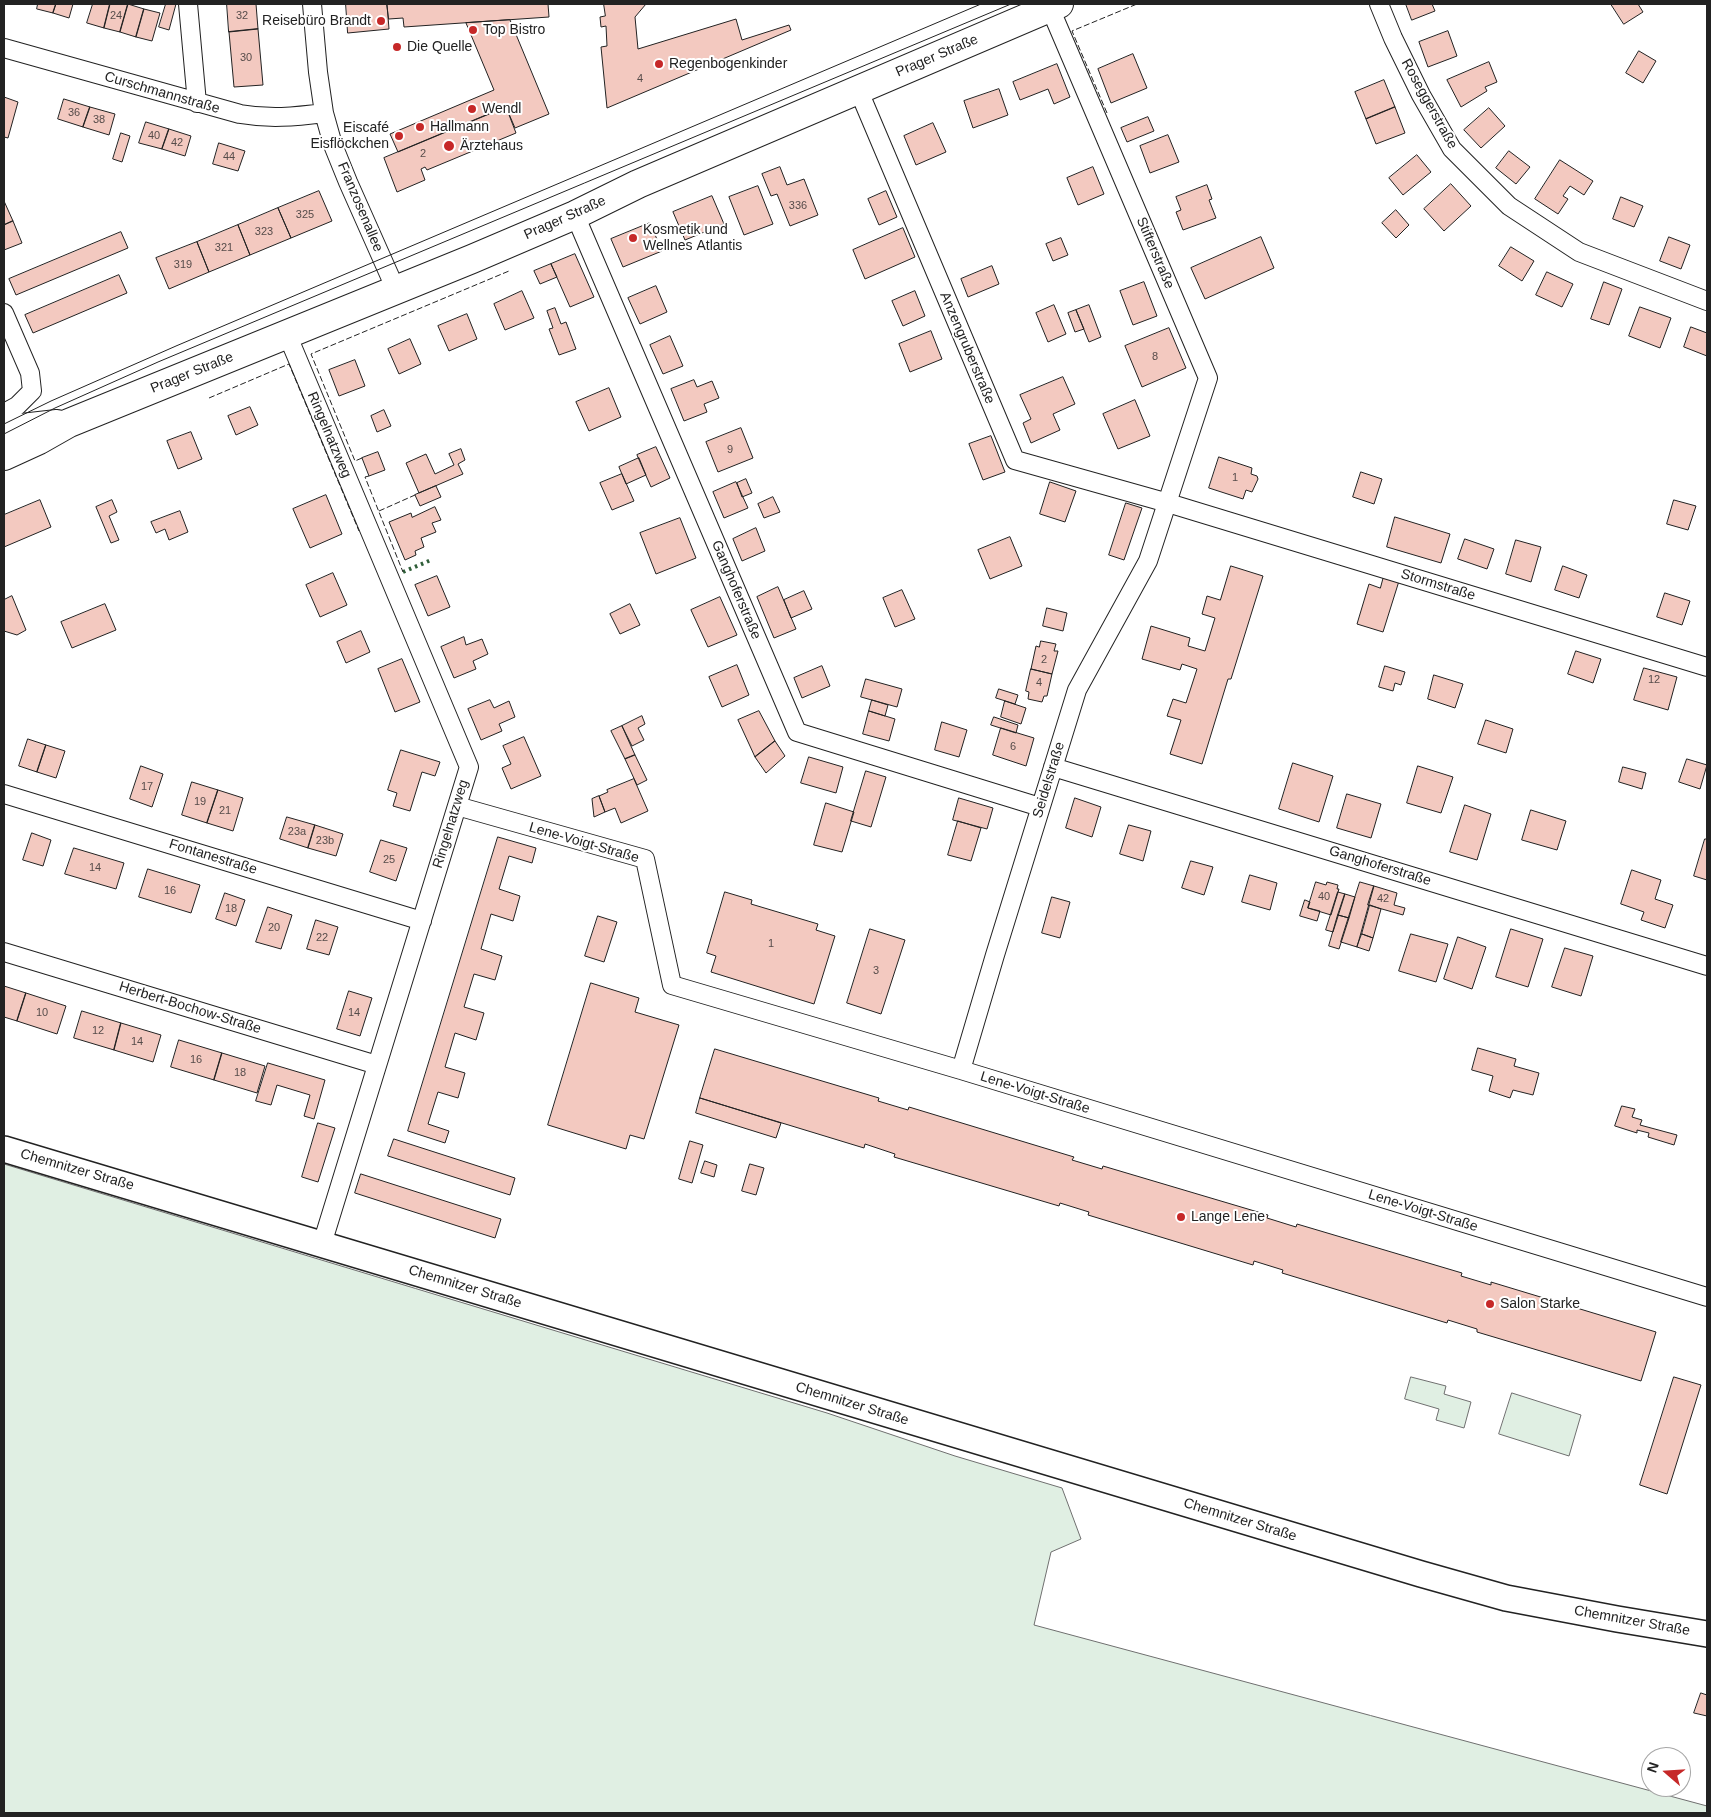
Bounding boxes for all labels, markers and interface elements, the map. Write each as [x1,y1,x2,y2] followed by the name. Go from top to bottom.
[110,9,122,23] house number: 24
[236,9,248,23] house number: 32
[262,13,371,29] place label: Reisebüro Brandt
[375,15,387,27] marker: Reisebüro Brandt
[483,22,545,38] place label: Top Bistro
[467,24,479,36] marker: Top Bistro
[893,31,981,81] street label: Prager Straße
[407,39,472,55] place label: Die Quelle
[391,41,403,53] marker: Die Quelle
[240,51,252,65] house number: 30
[669,56,787,72] place label: Regenbogenkinder
[1397,56,1461,152] street label: Roseggerstraße
[653,58,665,70] marker: Regenbogenkinder
[102,69,222,117] street label: Curschmannstraße
[637,72,643,86] house number: 4
[482,101,521,117] place label: Wendl
[466,103,478,115] marker: Wendl
[68,106,80,120] house number: 36
[93,113,105,127] house number: 38
[430,119,489,135] place label: Hallmann
[310,120,389,152] place label: Eiscafé Eisflöckchen
[414,121,426,133] marker: Hallmann
[148,129,160,143] house number: 40
[393,130,405,142] marker: Eiscafé Eisflöckchen
[171,136,183,150] house number: 42
[460,138,523,154] place label: Ärztehaus
[442,139,456,153] marker: Ärztehaus
[420,147,426,161] house number: 2
[223,150,235,164] house number: 44
[334,160,386,254] street label: Franzosenallee
[521,192,609,244] street label: Prager Straße
[789,199,807,213] house number: 336
[296,208,314,222] house number: 325
[1132,215,1178,291] street label: Stifterstraße
[643,222,742,254] place label: Kosmetik und Wellnes Atlantis
[255,225,273,239] house number: 323
[627,232,639,244] marker: Kosmetik und Wellnes Atlantis
[215,241,233,255] house number: 321
[174,258,192,272] house number: 319
[936,290,998,406] street label: Anzengruberstraße
[148,349,236,397] street label: Prager Straße
[1152,350,1158,364] house number: 8
[303,389,355,481] street label: Ringelnatzweg
[727,443,733,457] house number: 9
[1232,471,1238,485] house number: 1
[708,538,764,642] street label: Ganghoferstraße
[1399,566,1477,604] street label: Stormstraße
[1041,653,1047,667] house number: 2
[1648,673,1660,687] house number: 12
[1036,676,1042,690] house number: 4
[1010,740,1016,754] house number: 6
[1029,740,1069,820] street label: Seidelstraße
[430,778,472,870] street label: Ringelnatzweg
[141,780,153,794] house number: 17
[194,795,206,809] house number: 19
[219,804,231,818] house number: 21
[527,819,641,867] street label: Lene-Voigt-Straße
[288,825,306,839] house number: 23a
[316,834,334,848] house number: 23b
[167,836,259,878] street label: Fontanestraße
[1327,842,1433,890] street label: Ganghoferstraße
[383,853,395,867] house number: 25
[89,861,101,875] house number: 14
[164,884,176,898] house number: 16
[1318,890,1330,904] house number: 40
[1377,892,1389,906] house number: 42
[225,902,237,916] house number: 18
[268,921,280,935] house number: 20
[316,931,328,945] house number: 22
[768,937,774,951] house number: 1
[873,964,879,978] house number: 3
[117,978,263,1038] street label: Herbert-Bochow-Straße
[36,1006,48,1020] house number: 10
[348,1006,360,1020] house number: 14
[92,1024,104,1038] house number: 12
[131,1035,143,1049] house number: 14
[190,1053,202,1067] house number: 16
[234,1066,246,1080] house number: 18
[978,1068,1092,1118] street label: Lene-Voigt-Straße
[18,1146,136,1194] street label: Chemnitzer Straße
[1366,1186,1480,1236] street label: Lene-Voigt-Straße
[1191,1209,1265,1225] place label: Lange Lene
[1175,1211,1187,1223] marker: Lange Lene
[406,1262,524,1312] street label: Chemnitzer Straße
[1500,1296,1580,1312] place label: Salon Starke
[1484,1298,1496,1310] marker: Salon Starke
[793,1379,911,1429] street label: Chemnitzer Straße
[1181,1495,1299,1545] street label: Chemnitzer Straße
[1573,1603,1691,1639] street label: Chemnitzer Straße
[1641,1747,1691,1797] north arrow
[1644,1760,1662,1775] text: N

